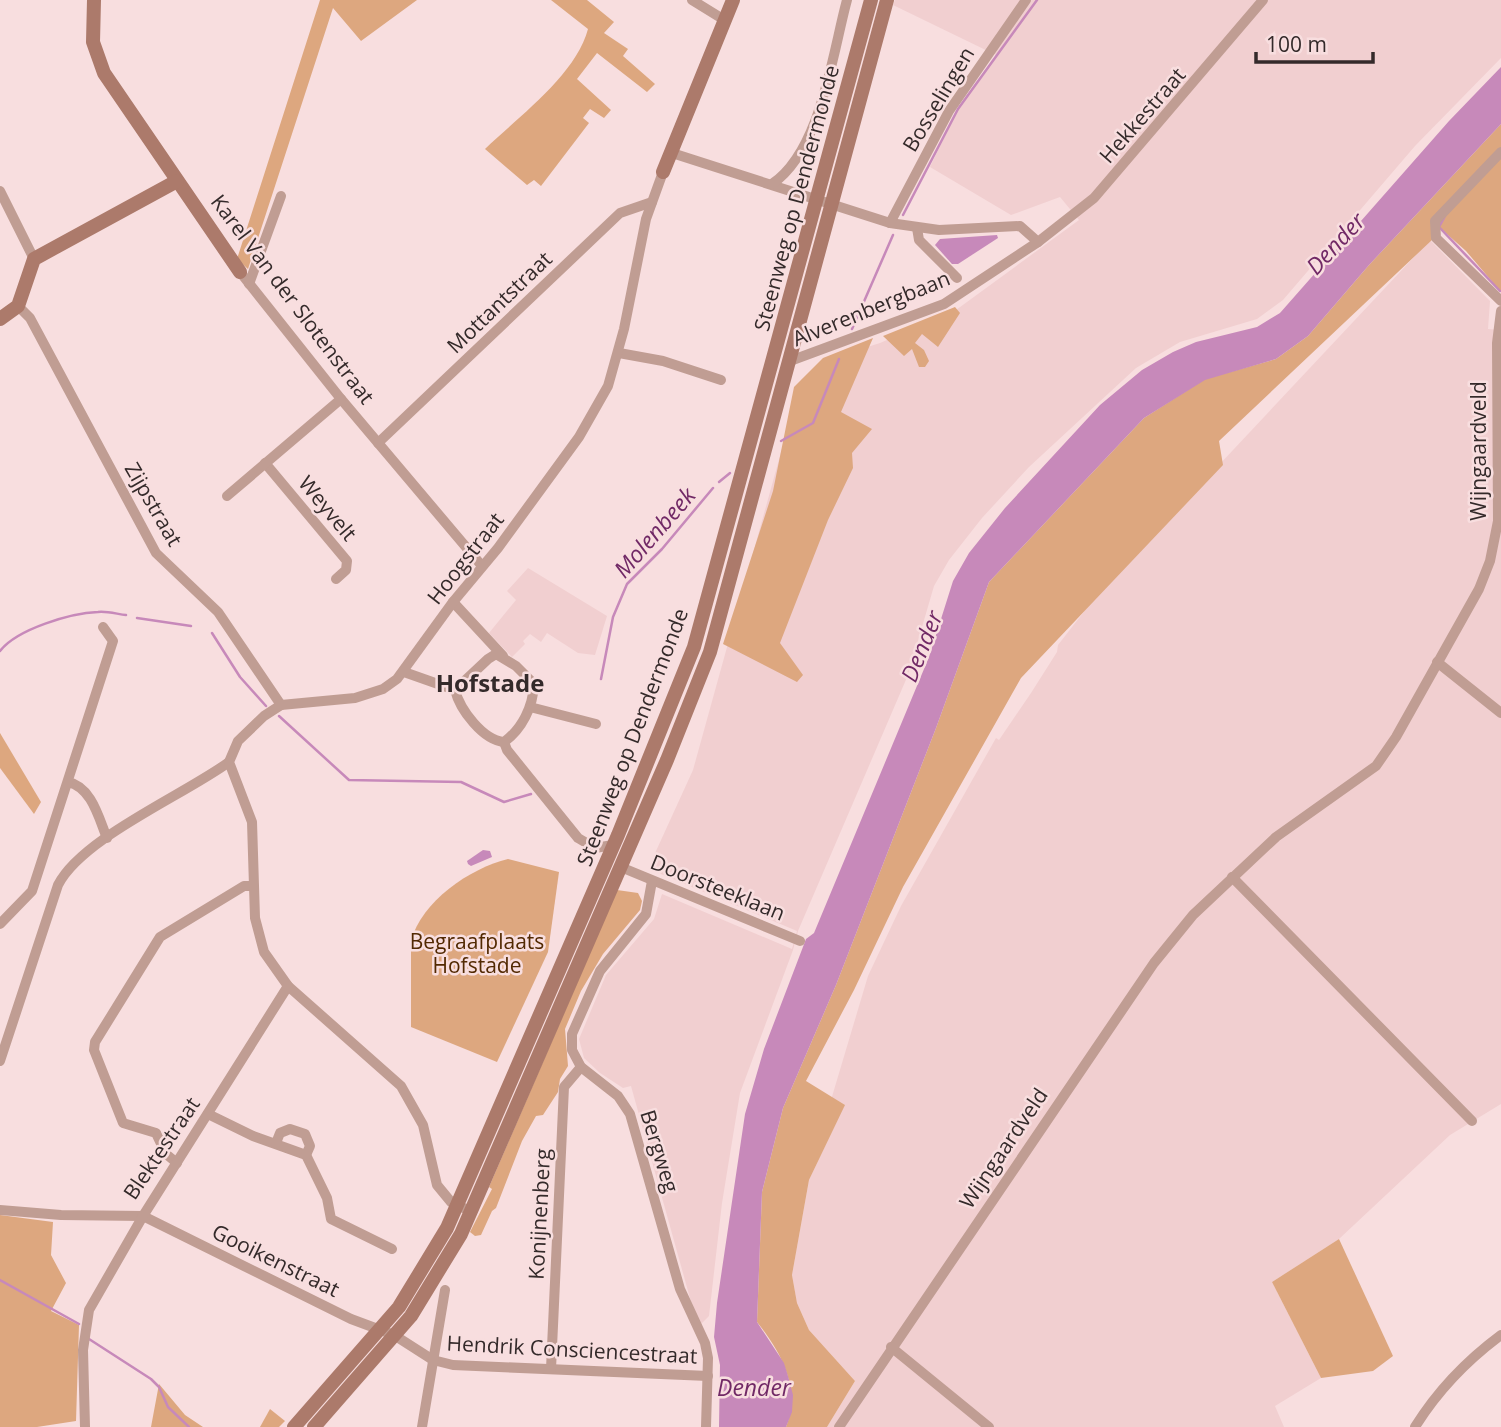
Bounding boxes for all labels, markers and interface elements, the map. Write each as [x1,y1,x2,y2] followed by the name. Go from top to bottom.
[1256,21,1373,65] scale bar
[1266,30,1327,58] text: 100 m
[896,41,980,157] street label: Bosselingen
[1093,61,1191,169] street label: Hekkestraat
[747,62,845,334] street label: Steenweg op Dendermonde
[205,189,381,409] street label: Karel Van der Slotenstraat
[1298,204,1373,281] water label: Dender
[441,245,557,359] street label: Mottantstraat
[788,264,954,352] street label: Alverenbergbaan
[1464,381,1492,521] street label: Wijngaardveld
[119,457,189,551] street label: Zijpstraat
[293,470,363,546] street label: Weyvelt
[606,479,703,584] water label: Molenbeek
[420,506,510,610] street label: Hoogstraat
[570,604,694,870] street label: Steenweg op Dendermonde
[892,605,950,686] water label: Dender
[436,666,544,699] district label: Hofstade
[647,847,789,927] street label: Doorsteeklaan
[410,927,544,979] park label: Begraafplaats Hofstade
[952,1082,1054,1214] street label: Wijngaardveld
[116,1091,206,1205] street label: Blektestraat
[634,1106,686,1196] street label: Bergweg
[522,1148,556,1280] street label: Konijnenberg
[208,1217,344,1303] street label: Gooikenstraat
[446,1328,698,1370] street label: Hendrik Consciencestraat
[717,1371,792,1403] water label: Dender

